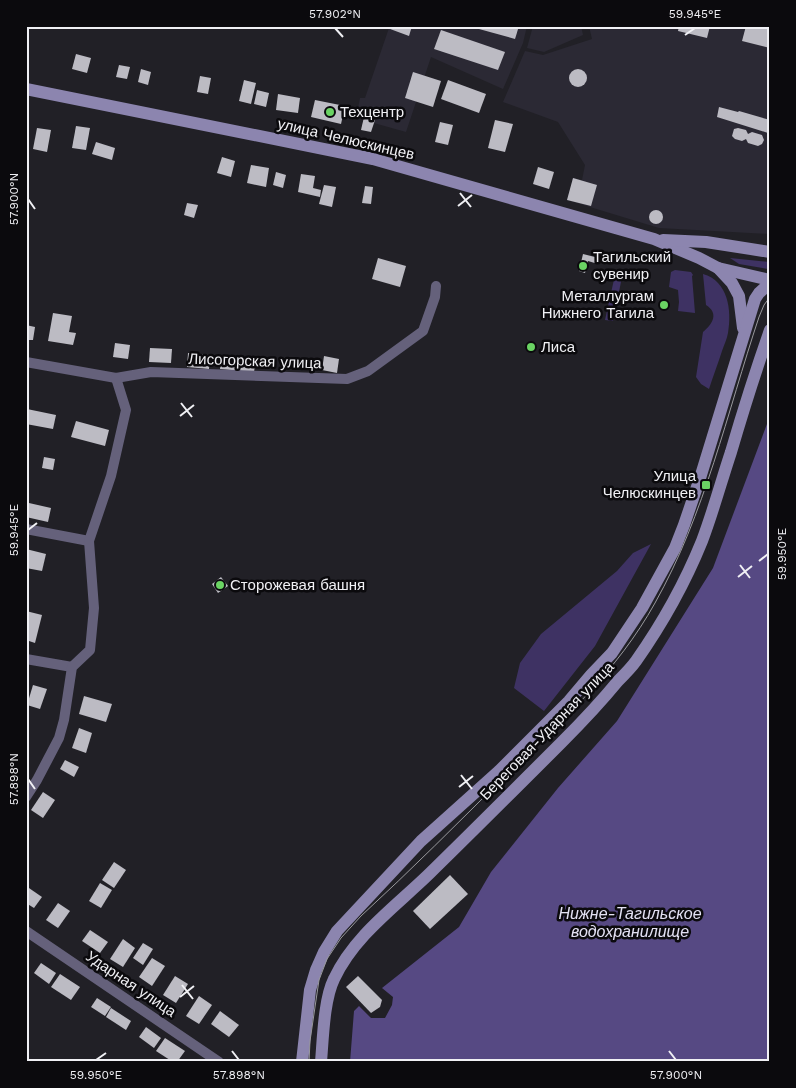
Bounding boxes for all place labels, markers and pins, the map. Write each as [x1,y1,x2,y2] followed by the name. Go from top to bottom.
[340,103,404,121] place label: Техцентр
[324,106,336,118] marker: Техцентр
[593,248,671,283] place label: Тагильский сувенир
[577,260,589,272] marker: Тагильский сувенир
[542,287,655,322] place label: Металлургам Нижнего Тагила
[658,299,670,311] marker: Металлургам Нижнего Тагила
[541,338,576,356] place label: Лиса
[525,341,537,353] marker: Лиса
[603,467,697,502] place label: Улица Челюскинцев
[700,479,712,491] marker: Улица Челюскинцев
[230,576,365,594] place label: Сторожевая башня
[214,579,226,591] marker: Сторожевая башня

